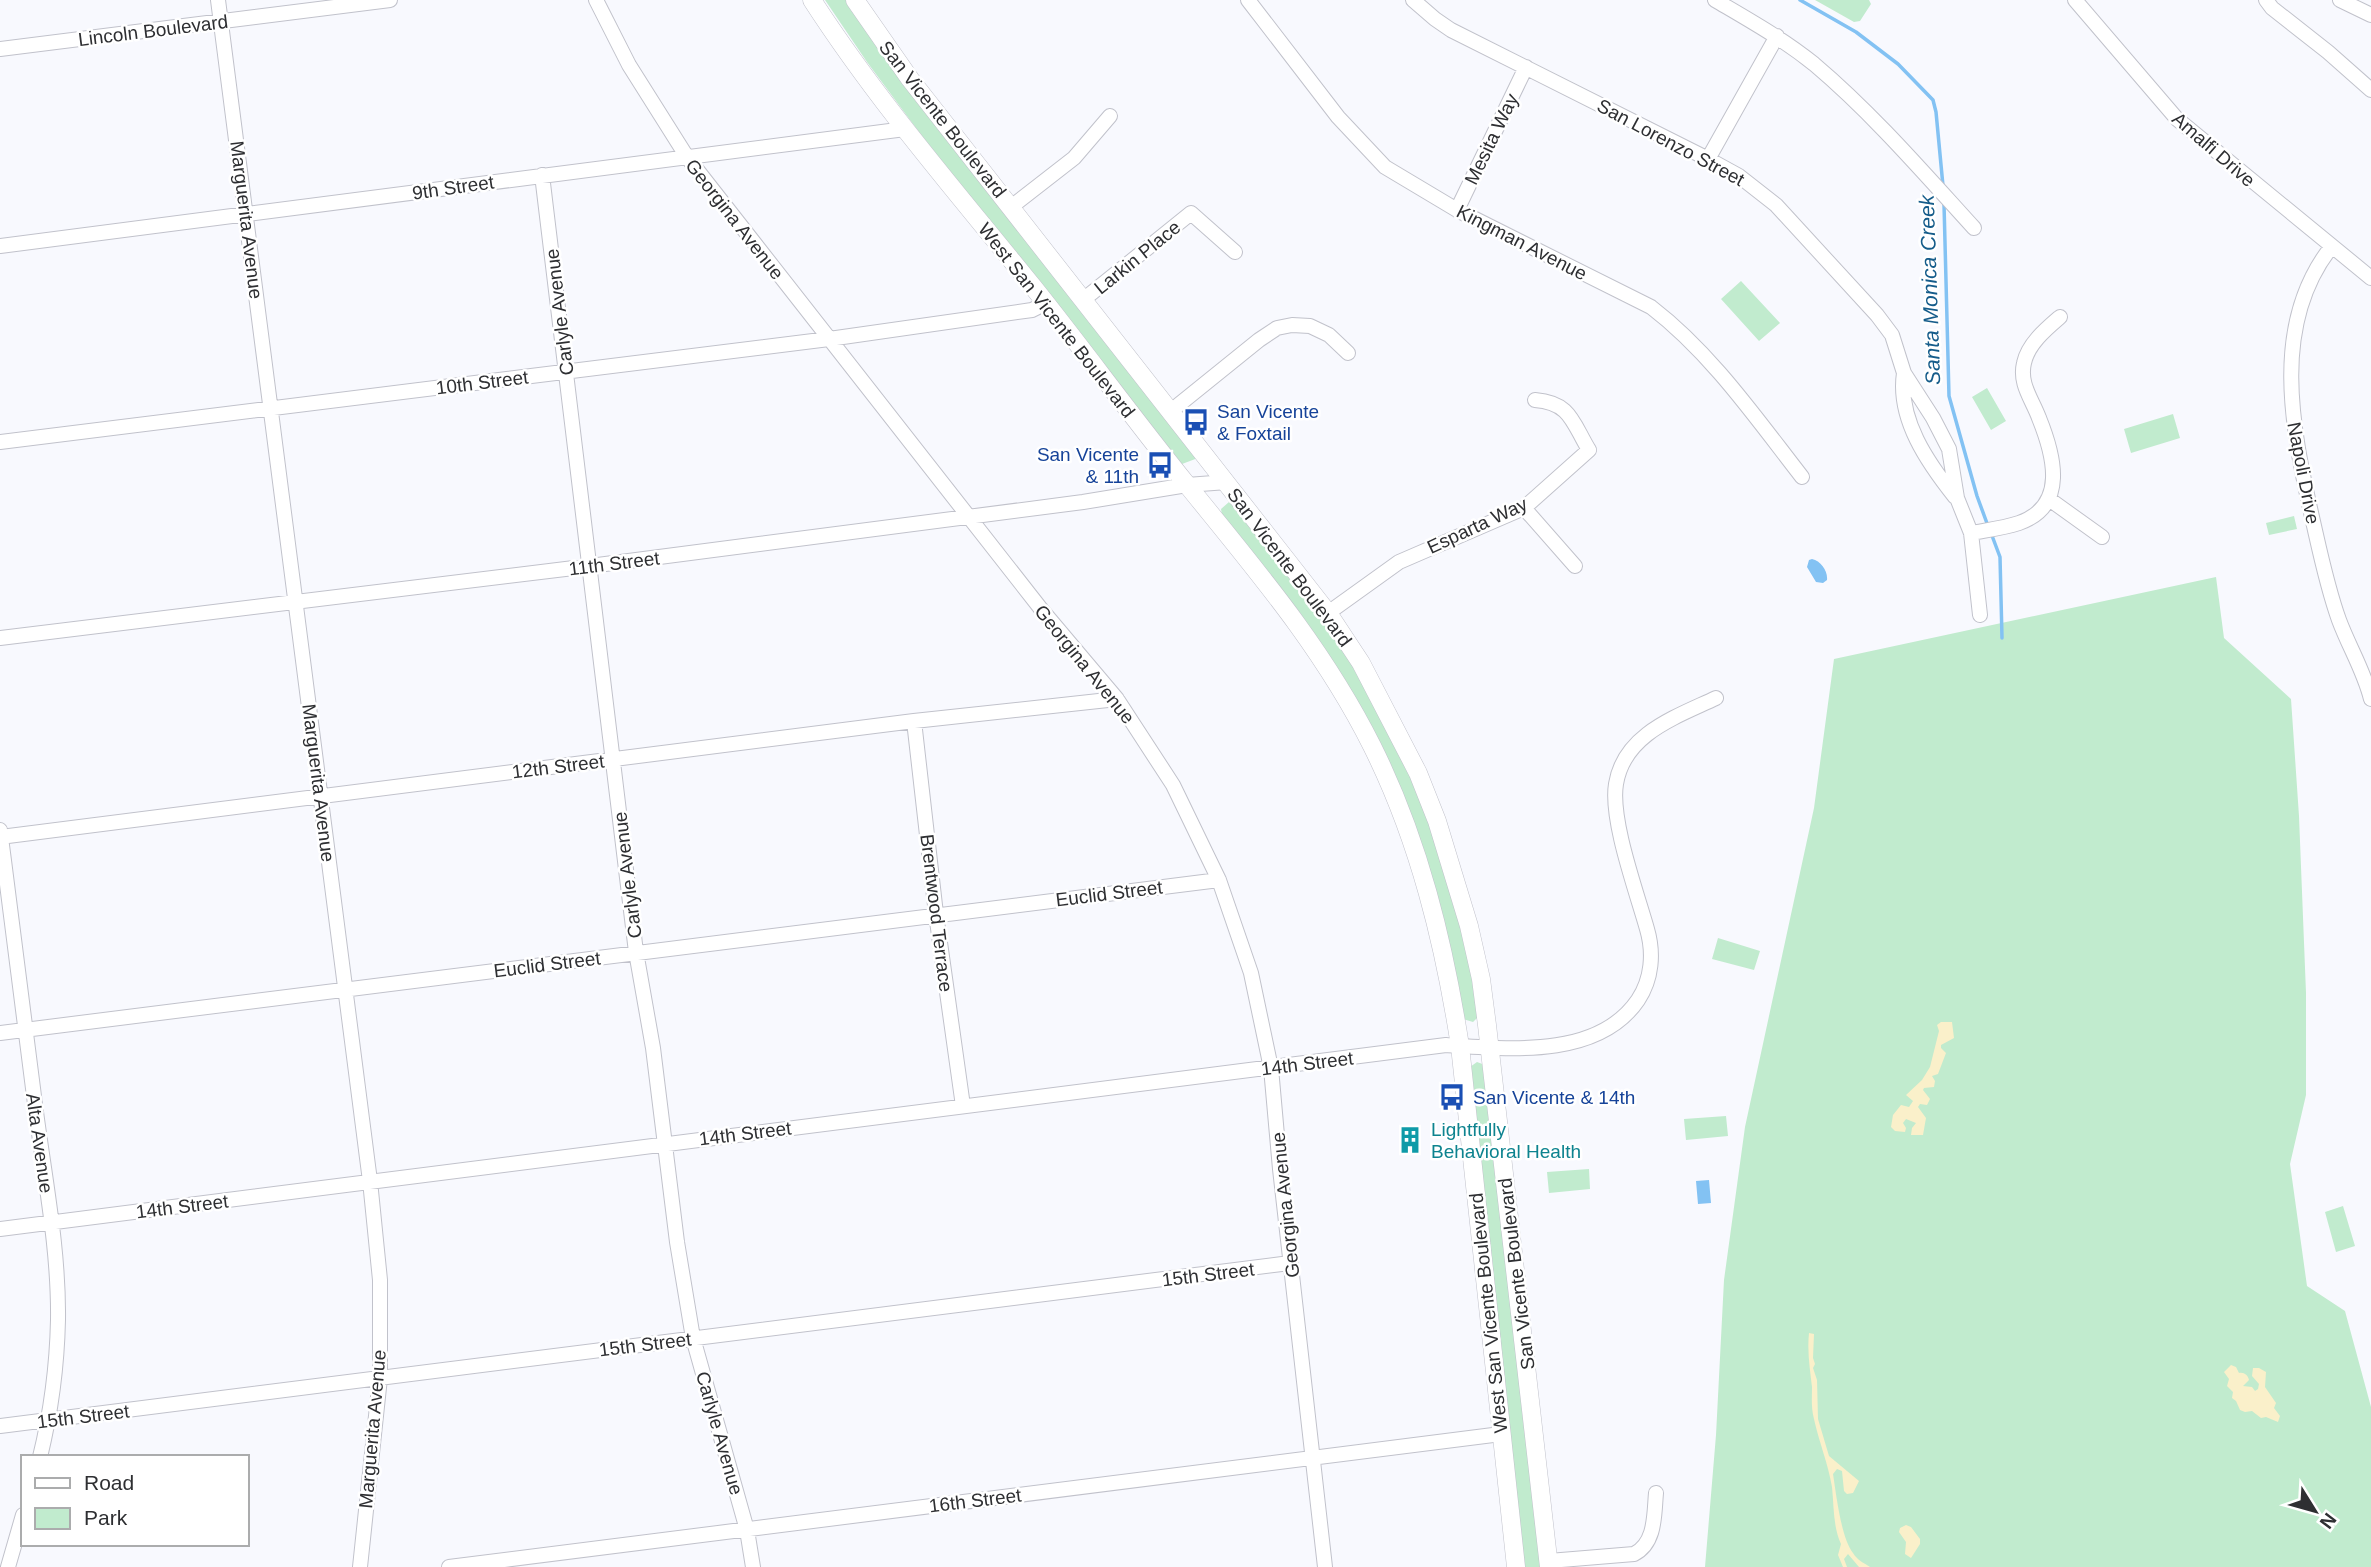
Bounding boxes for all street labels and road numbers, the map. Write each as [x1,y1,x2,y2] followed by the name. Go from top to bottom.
[77,11,229,50] street label: Lincoln Boulevard
[875,37,1010,202] street label: San Vicente Boulevard
[1460,90,1523,188] street label: Mesita Way
[1594,95,1749,190] street label: San Lorenzo Street
[2168,108,2259,191] street label: Amalfi Drive
[226,140,267,300] street label: Marguerita Avenue
[681,155,788,283] street label: Georgina Avenue
[411,171,496,204] street label: 9th Street
[1453,201,1590,284] street label: Kingman Avenue
[1090,216,1185,298] street label: Larkin Place
[974,219,1139,422] street label: West San Vicente Boulevard
[541,247,578,376] street label: Carlyle Avenue
[435,366,530,399] street label: 10th Street
[2283,420,2324,526] street label: Napoli Drive
[1223,484,1356,651] street label: San Vicente Boulevard
[1424,493,1531,558] street label: Esparta Way
[567,547,661,579] street label: 11th Street
[1030,601,1139,728] street label: Georgina Avenue
[298,703,339,863] street label: Marguerita Avenue
[511,750,606,783] street label: 12th Street
[609,810,646,939] street label: Carlyle Avenue
[916,833,957,993] street label: Brentwood Terrace
[1054,876,1165,910] street label: Euclid Street
[492,947,603,981] street label: Euclid Street
[1260,1047,1355,1080] street label: 14th Street
[22,1092,57,1195] street label: Alta Avenue
[698,1117,793,1150] street label: 14th Street
[1267,1131,1304,1279] street label: Georgina Avenue
[1494,1177,1539,1371] street label: San Vicente Boulevard
[135,1190,230,1223] street label: 14th Street
[1465,1192,1512,1434] street label: West San Vicente Boulevard
[1161,1258,1256,1291] street label: 15th Street
[598,1328,693,1361] street label: 15th Street
[355,1349,390,1509] street label: Marguerita Avenue
[692,1369,747,1497] street label: Carlyle Avenue
[36,1400,131,1433] street label: 15th Street
[928,1484,1023,1517] street label: 16th Street

